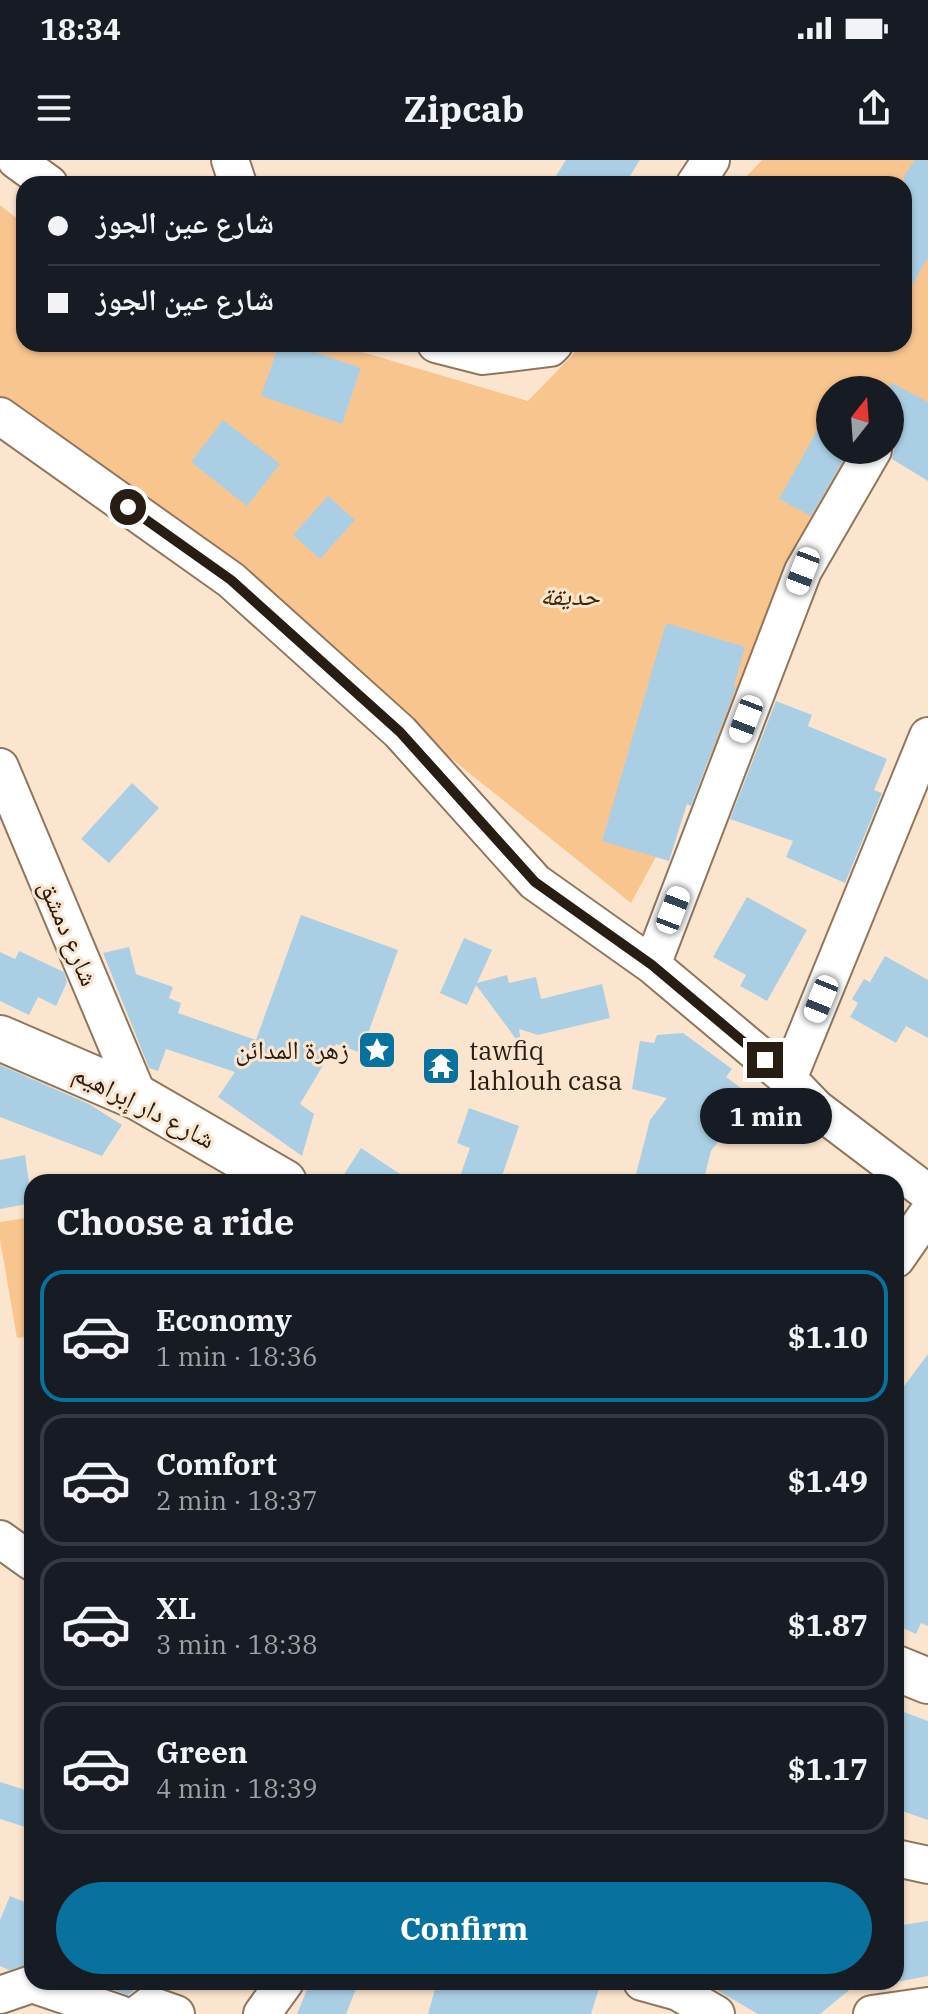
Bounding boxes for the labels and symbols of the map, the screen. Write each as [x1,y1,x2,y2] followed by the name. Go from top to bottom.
[816,376,904,464] north arrow
[110,489,146,525] route start
[783,544,823,598] car
[540,578,600,612] park label: حديقة
[726,692,766,746] car
[32,874,107,991] street label: شارع دمشق
[653,883,693,937] car
[801,972,841,1026] car
[356,1029,398,1071] place icon: زهرة المدائن
[235,1032,349,1066] place label: زهرة المدائن
[469,1033,622,1097] place label: tawfiq lahlouh casa
[747,1042,783,1078] route end
[420,1045,462,1087] temple icon: tawfiq lahlouh casa
[67,1055,221,1157] street label: شارع دار إبراهيم
[699,1088,831,1144] callout: 1 min

